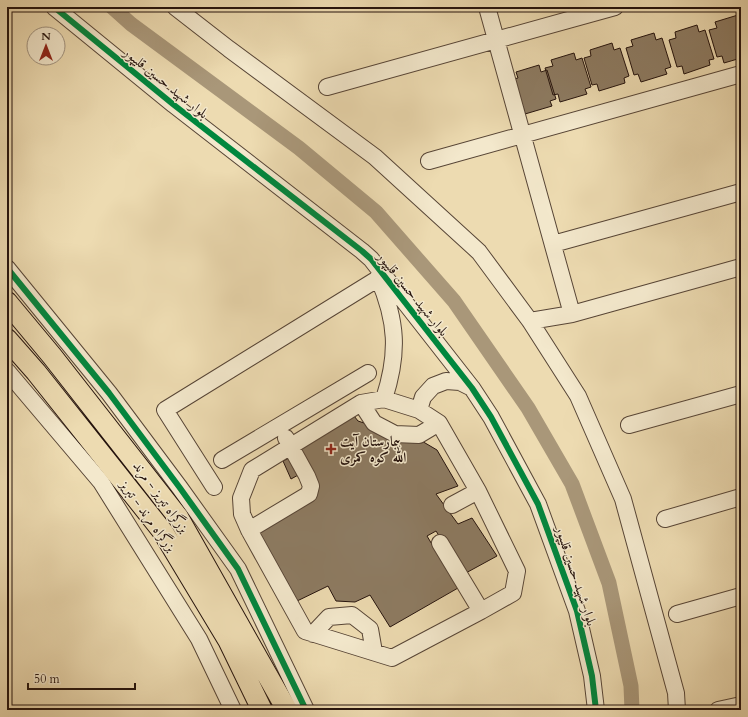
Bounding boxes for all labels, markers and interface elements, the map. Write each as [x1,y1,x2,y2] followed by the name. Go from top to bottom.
[26,26,66,66] north arrow
[41,29,51,44] text: N
[118,42,213,123] street label: بلوار شهید حسین قلیپور
[372,246,453,341] street label: بلوار شهید حسین قلیپور
[340,432,406,467] place label: بیمارستان آیت الله کوه کمری
[325,443,337,455] marker: بیمارستان آیت الله کوه کمری
[129,457,194,537] street label: بزرگراه تبریز - مرند
[114,475,181,556] street label: بزرگراه مرند - تبریز
[550,522,601,629] street label: بلوار شهید حسین قلیپور
[28,665,135,691] scale bar
[34,671,61,687] text: 50 m

